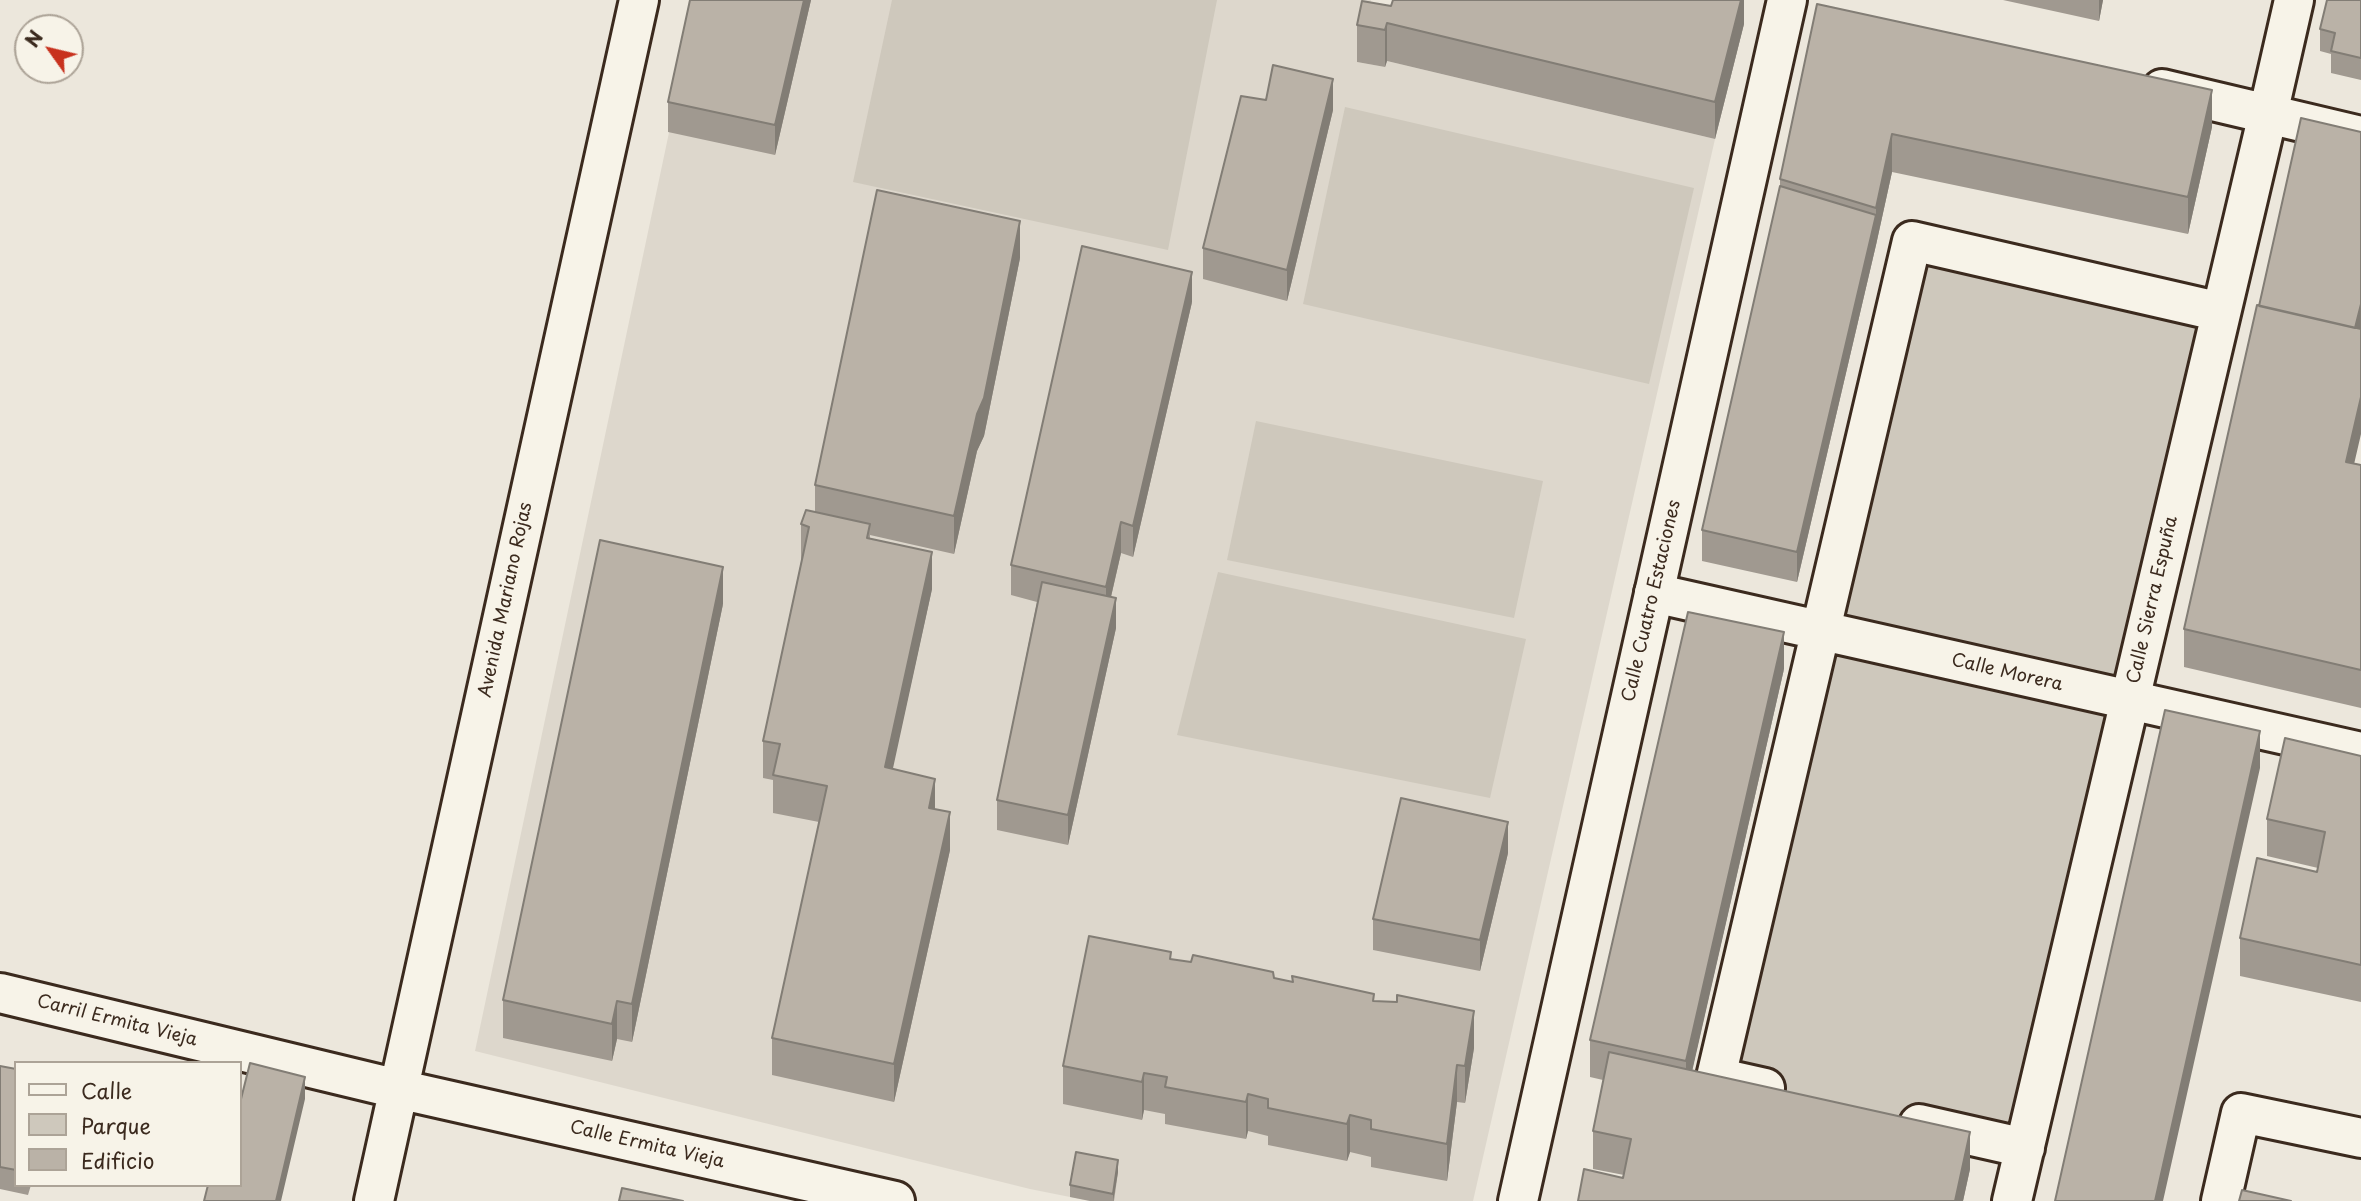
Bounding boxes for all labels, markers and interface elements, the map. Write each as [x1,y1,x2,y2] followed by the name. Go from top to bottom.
[14,14,84,84] north arrow
[17,24,49,52] text: N
[1618,498,1686,704] street label: Calle Cuatro Estaciones
[475,500,537,700] street label: Avenida Mariano Rojas
[2123,514,2183,686] street label: Calle Sierra Espuña
[1949,650,2065,696] street label: Calle Morera
[35,991,199,1051] street label: Carril Ermita Vieja
[14,1061,242,1187] legend
[81,1074,132,1106] text: Calle
[81,1109,151,1141] text: Parque
[568,1117,726,1173] street label: Calle Ermita Vieja
[81,1144,154,1176] text: Edificio

